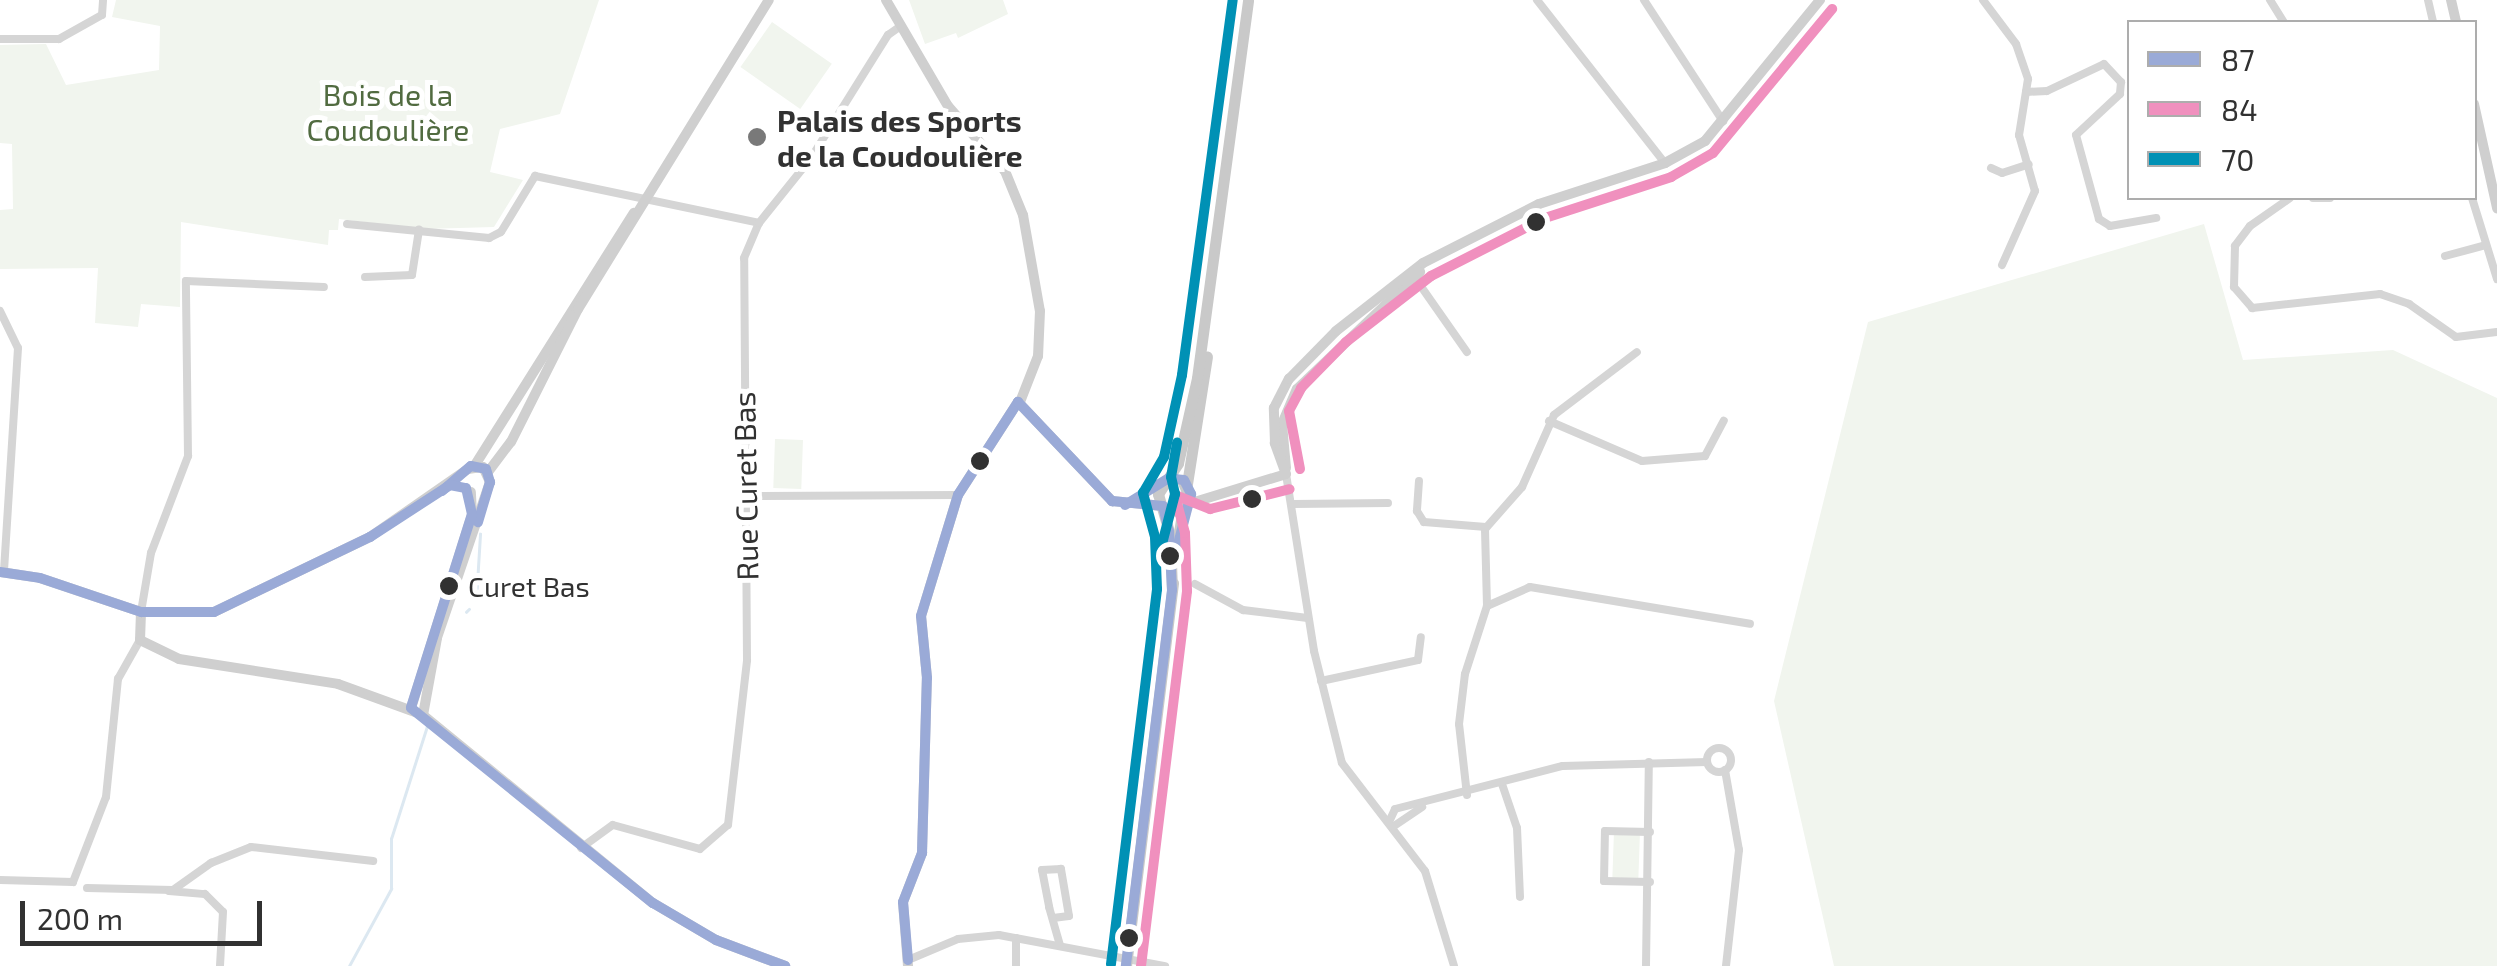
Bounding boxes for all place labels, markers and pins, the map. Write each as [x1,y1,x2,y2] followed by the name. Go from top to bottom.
[777,102,1023,172] place label: Palais des Sports de la Coudoulière
[746,126,768,148] marker: Palais des Sports de la Coudoulière
[1526,212,1546,232] unlabelled marker
[970,451,990,471] unlabelled marker
[1242,489,1262,509] unlabelled marker
[1160,546,1180,566] unlabelled marker
[468,569,590,603] place label: Curet Bas
[439,576,459,596] marker: Curet Bas
[1119,928,1139,948] unlabelled marker

